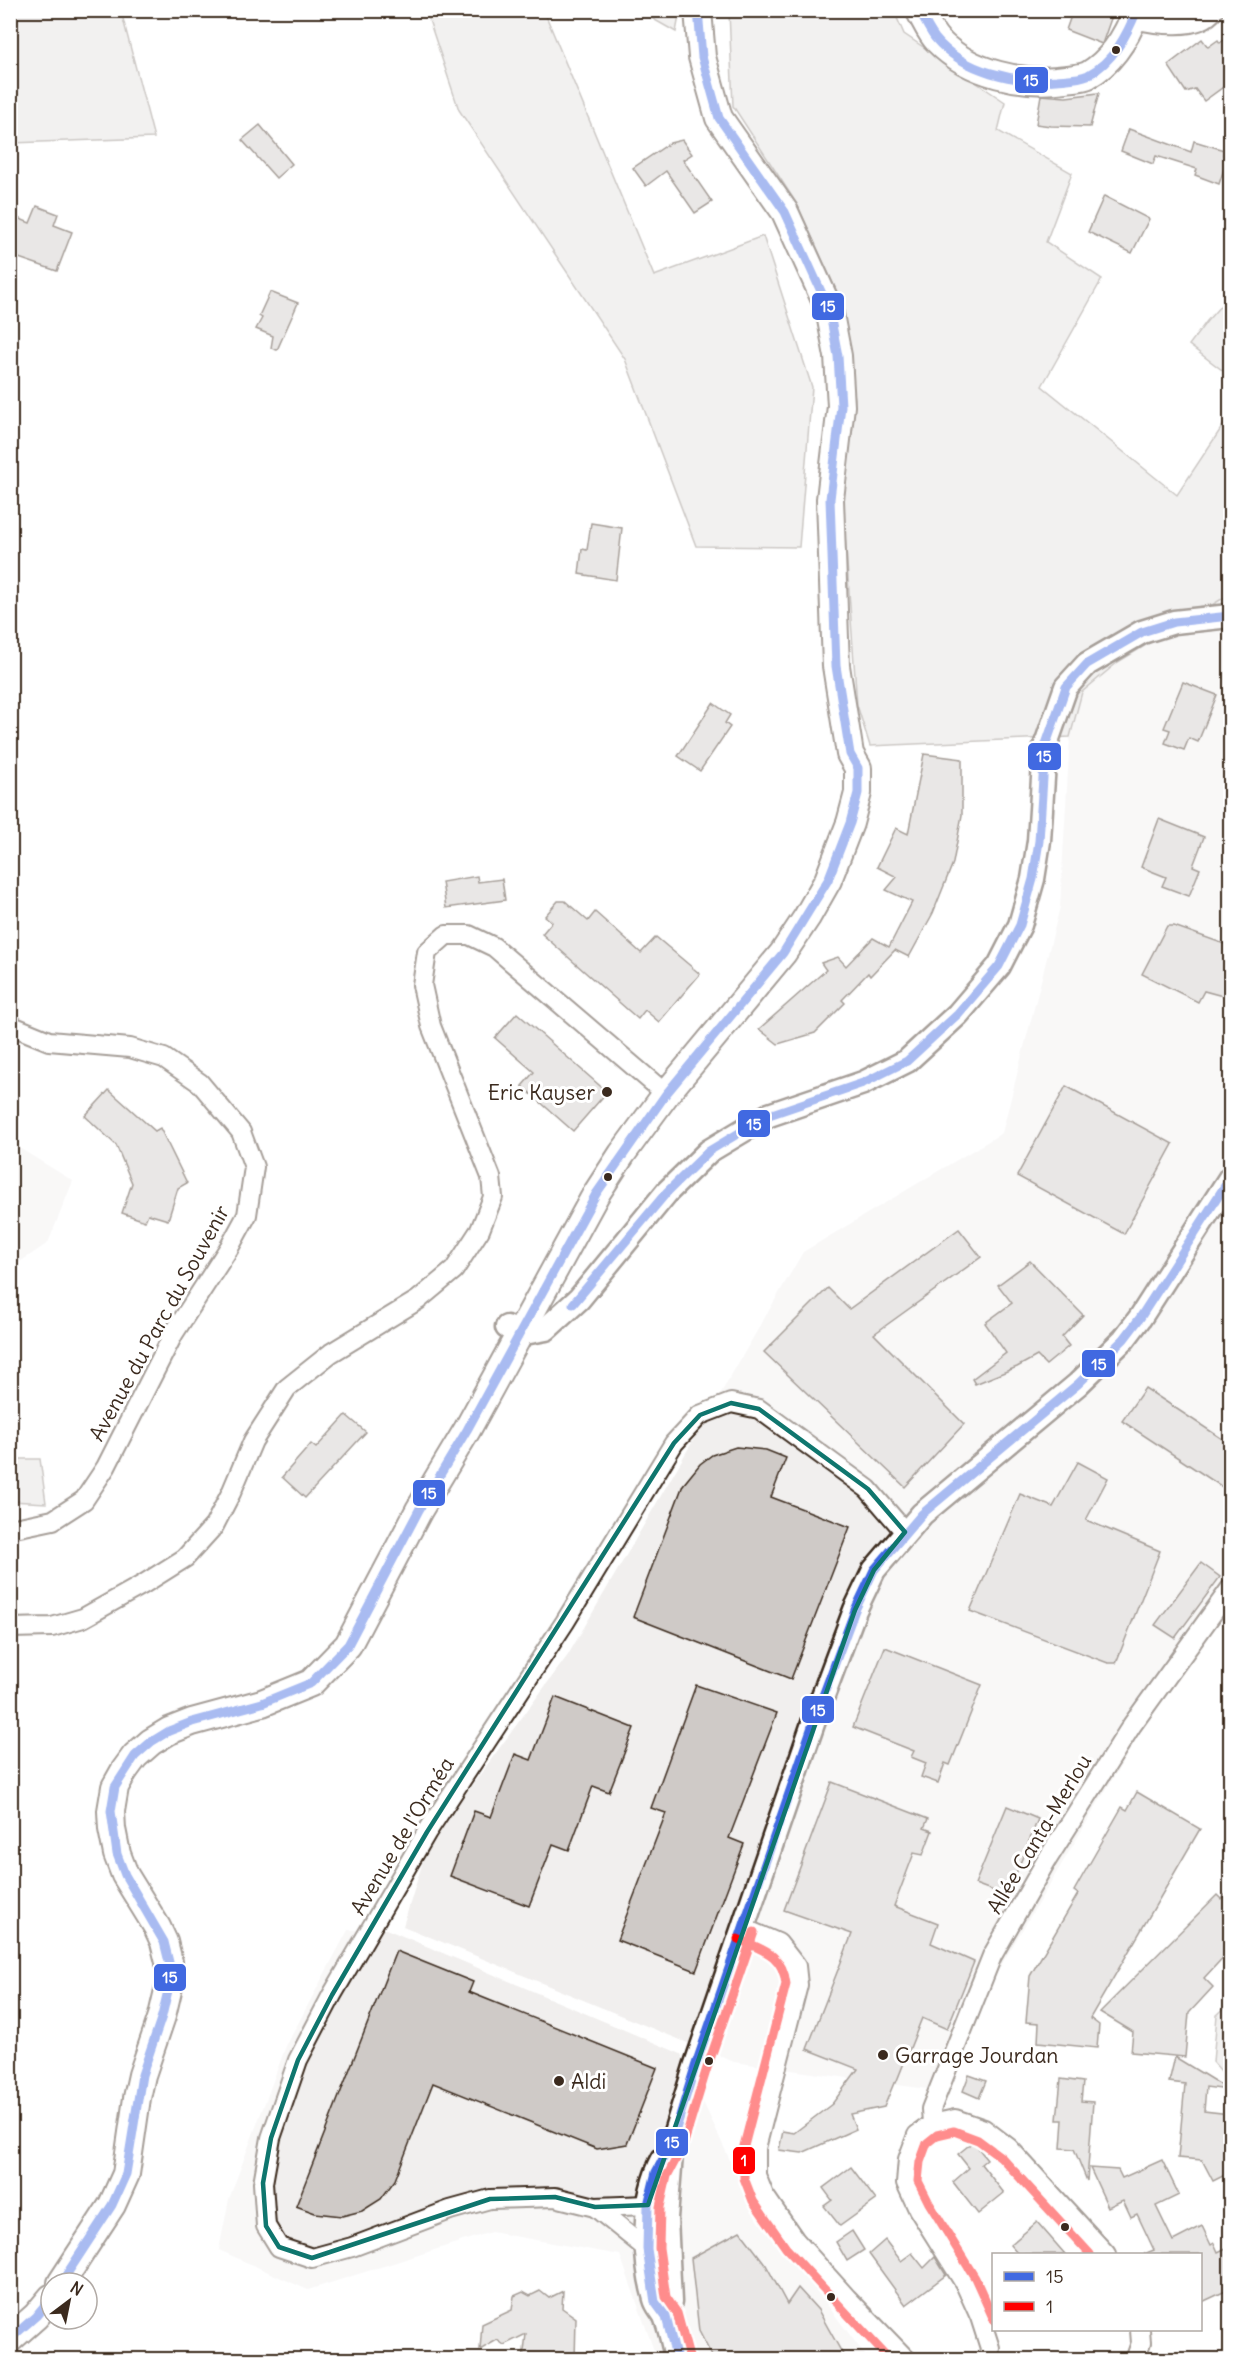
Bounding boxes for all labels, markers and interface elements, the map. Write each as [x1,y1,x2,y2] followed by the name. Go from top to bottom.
[1110,44,1122,56] unlabelled marker
[1014,66,1049,94] line badge: 15
[1023,70,1039,90] text: 15
[811,292,845,321] line badge: 15
[820,296,836,316] text: 15
[1027,742,1062,771] line badge: 15
[1036,746,1052,766] text: 15
[488,1079,595,1106] place label: Eric Kayser
[600,1085,614,1099] marker: Eric Kayser
[737,1109,771,1138] line badge: 15
[746,1114,762,1134] text: 15
[602,1171,614,1183] unlabelled marker
[83,1200,235,1446] street label: Avenue du Parc du Souvenir
[1081,1349,1116,1378] line badge: 15
[1091,1354,1107,1374] text: 15
[412,1479,446,1507] line badge: 15
[421,1483,437,1503] text: 15
[801,1695,835,1724] line badge: 15
[810,1700,826,1720] text: 15
[981,1749,1097,1919] street label: Allée Canta-Merlou
[344,1752,460,1920] street label: Avenue de l'Orméa
[153,1963,187,1992] line badge: 15
[162,1967,178,1987] text: 15
[895,2042,1059,2069] place label: Garrage Jourdan
[876,2048,890,2062] marker: Garrage Jourdan
[703,2055,715,2067] unlabelled marker
[571,2068,606,2095] place label: Aldi
[552,2074,566,2088] marker: Aldi
[655,2128,689,2157] line badge: 15
[664,2132,680,2152] text: 15
[732,2146,756,2175] line badge: 1
[741,2150,747,2170] text: 1
[1059,2221,1071,2233] unlabelled marker
[992,2253,1202,2331] legend
[1046,2265,1064,2288] text: 15
[39,2271,99,2331] north arrow
[67,2277,87,2300] text: N
[825,2291,837,2303] unlabelled marker
[1046,2295,1053,2318] text: 1

